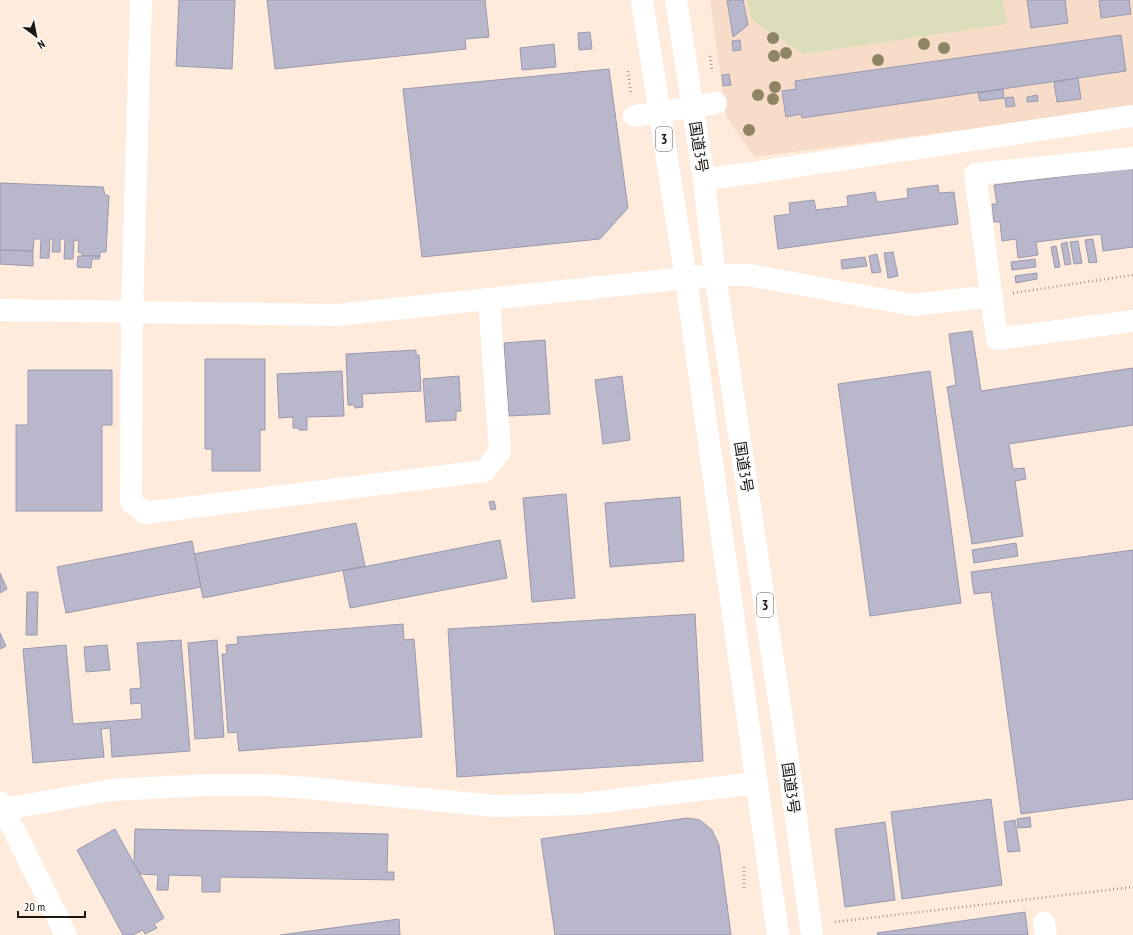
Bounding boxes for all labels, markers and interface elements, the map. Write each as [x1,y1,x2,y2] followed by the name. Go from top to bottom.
[16,16,56,56] north arrow
[35,37,48,52] text: N
[686,120,712,174] street label: 国道3号
[656,127,672,151] road number: 3
[731,440,757,494] street label: 国道3号
[757,593,773,617] road number: 3
[778,761,804,815] street label: 国道3号
[18,893,85,919] scale bar
[24,899,45,914] text: 20 m

